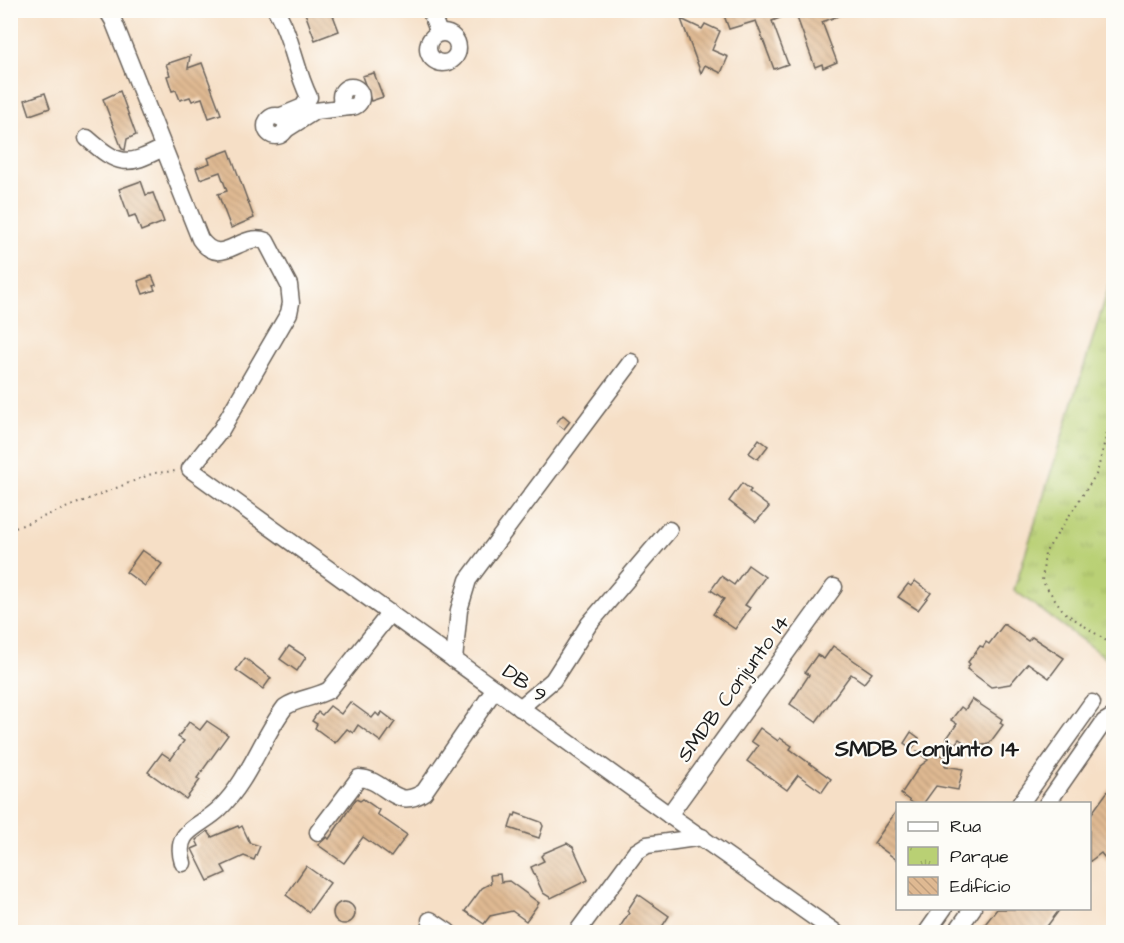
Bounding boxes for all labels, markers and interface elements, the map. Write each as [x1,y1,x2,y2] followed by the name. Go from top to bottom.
[670,609,797,768] street label: SMDB Conjunto 14
[496,657,553,710] street label: DB 9
[834,734,1020,765] district label: SMDB Conjunto 14
[896,802,1091,910] legend
[950,814,981,839] text: Rua
[950,844,1009,869] text: Parque
[950,874,1010,899] text: Edifício

